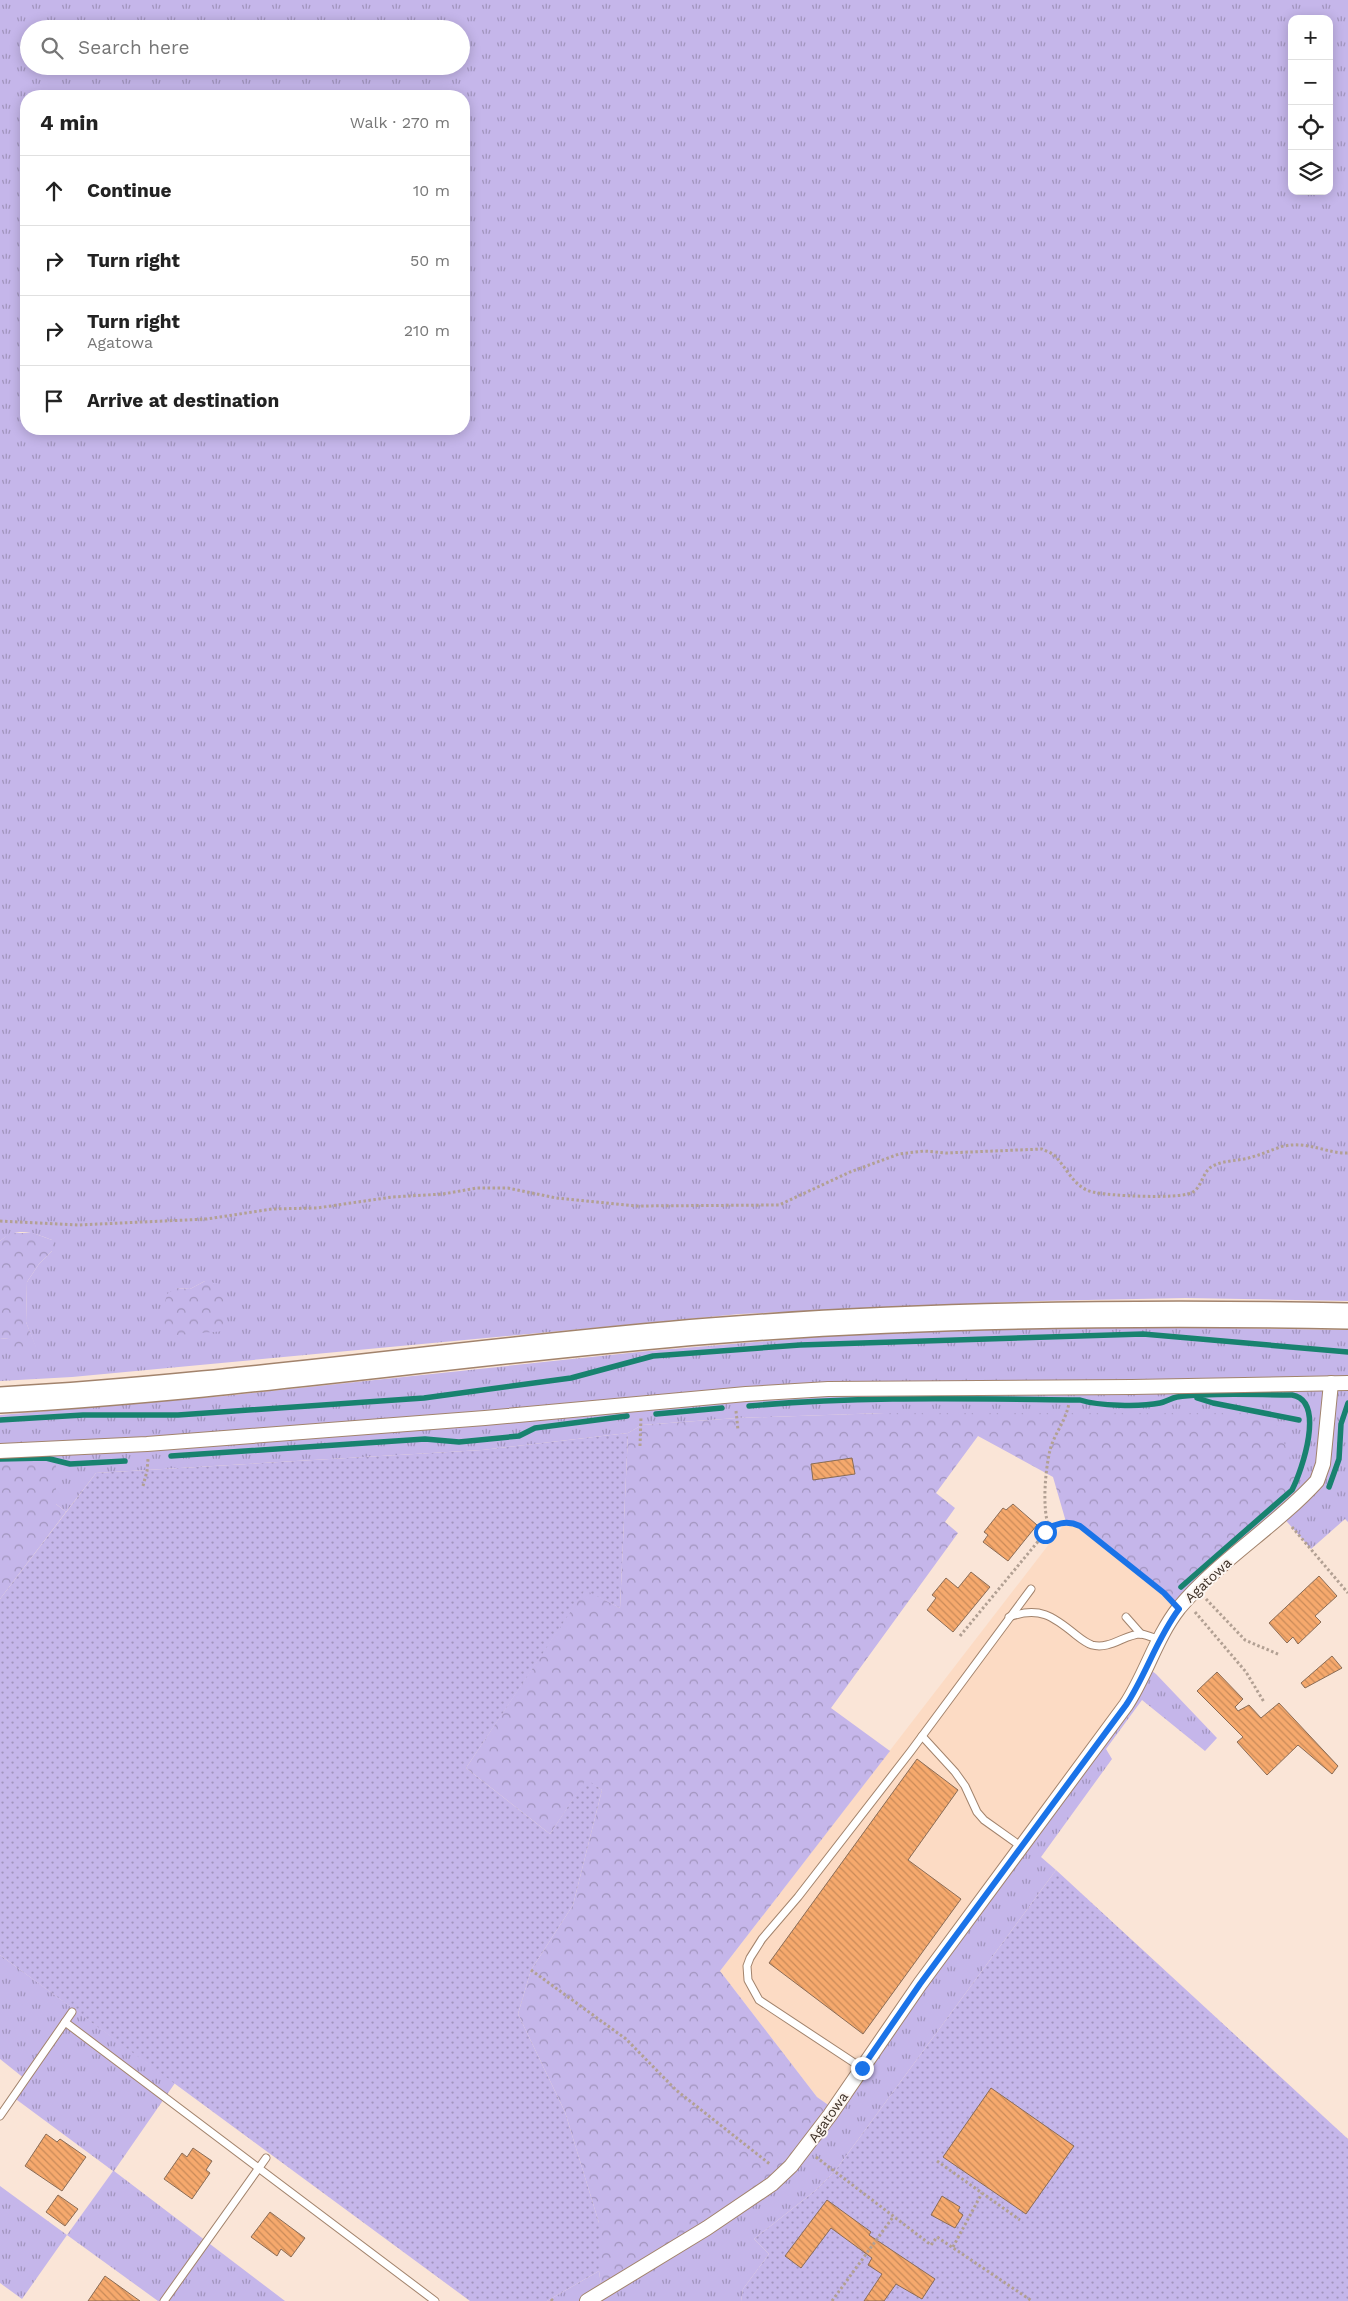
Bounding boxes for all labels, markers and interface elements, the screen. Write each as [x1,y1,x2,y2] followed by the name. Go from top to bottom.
[1288,15,1333,195] map controls
[1288,15,1333,60] button: +
[20,20,470,75] search box
[38,34,66,62] icon: search
[78,36,189,59] text: Search here
[1288,60,1333,105] button: −
[1288,105,1333,150] button: locate
[40,110,98,135] text: 4 min
[350,113,450,132] text: Walk · 270 m
[1288,150,1333,195] button: layers
[40,177,68,205] icon: ahead
[87,179,171,202] text: Continue
[413,181,450,200] text: 10 m
[40,247,68,275] icon: right
[87,249,180,272] text: Turn right
[410,251,450,270] text: 50 m
[87,310,180,333] text: Turn right
[40,317,68,345] icon: right
[404,321,450,340] text: 210 m
[87,333,153,352] text: Agatowa
[40,387,68,415] icon: arrive
[87,389,279,412] text: Arrive at destination
[1034,1521,1057,1544] route start
[1181,1554,1235,1606] street label: Agatowa
[851,2057,874,2080] route end
[805,2089,851,2145] street label: Agatowa

